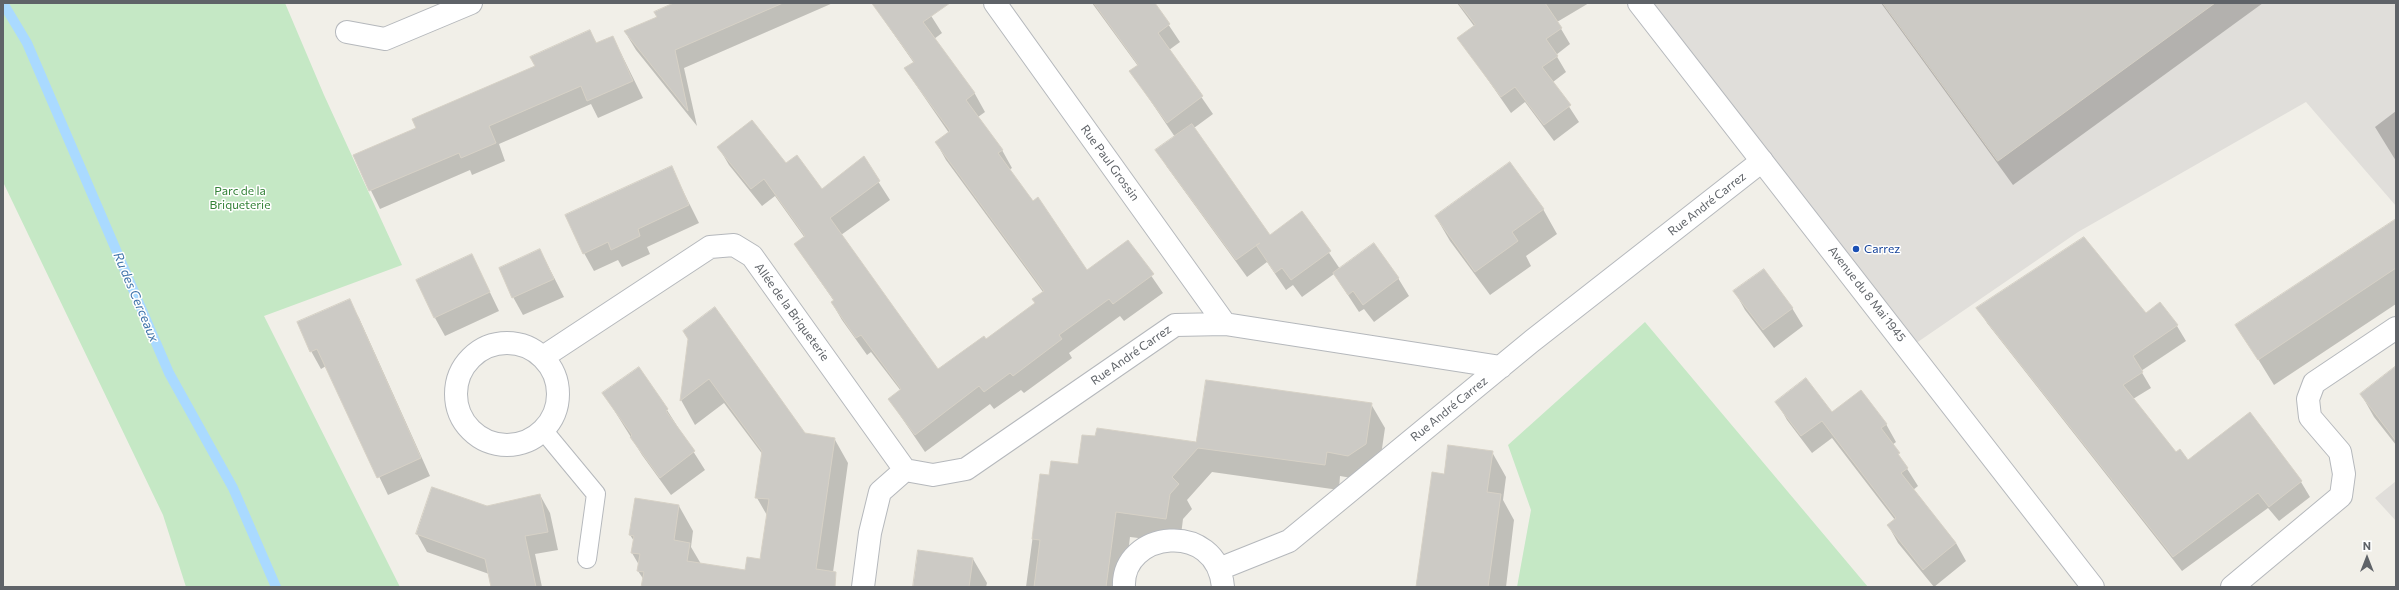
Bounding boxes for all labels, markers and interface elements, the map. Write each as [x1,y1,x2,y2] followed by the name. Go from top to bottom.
[1078,122,1142,204] street label: Rue Paul Grossin
[1665,169,1749,239] street label: Rue André Carrez
[210,184,270,212] park label: Parc de la Briqueterie
[1864,242,1900,256] place label: Carrez
[1825,243,1909,345] street label: Avenue du 8 Mai 1945
[1851,244,1861,254] marker: Carrez
[110,250,162,344] water label: Ru des Cerceaux
[752,260,832,364] street label: Allée de la Briqueterie
[1088,322,1174,388] street label: Rue André Carrez
[1408,374,1490,444] street label: Rue André Carrez
[2347,538,2387,578] north arrow
[2363,539,2371,552] text: N

